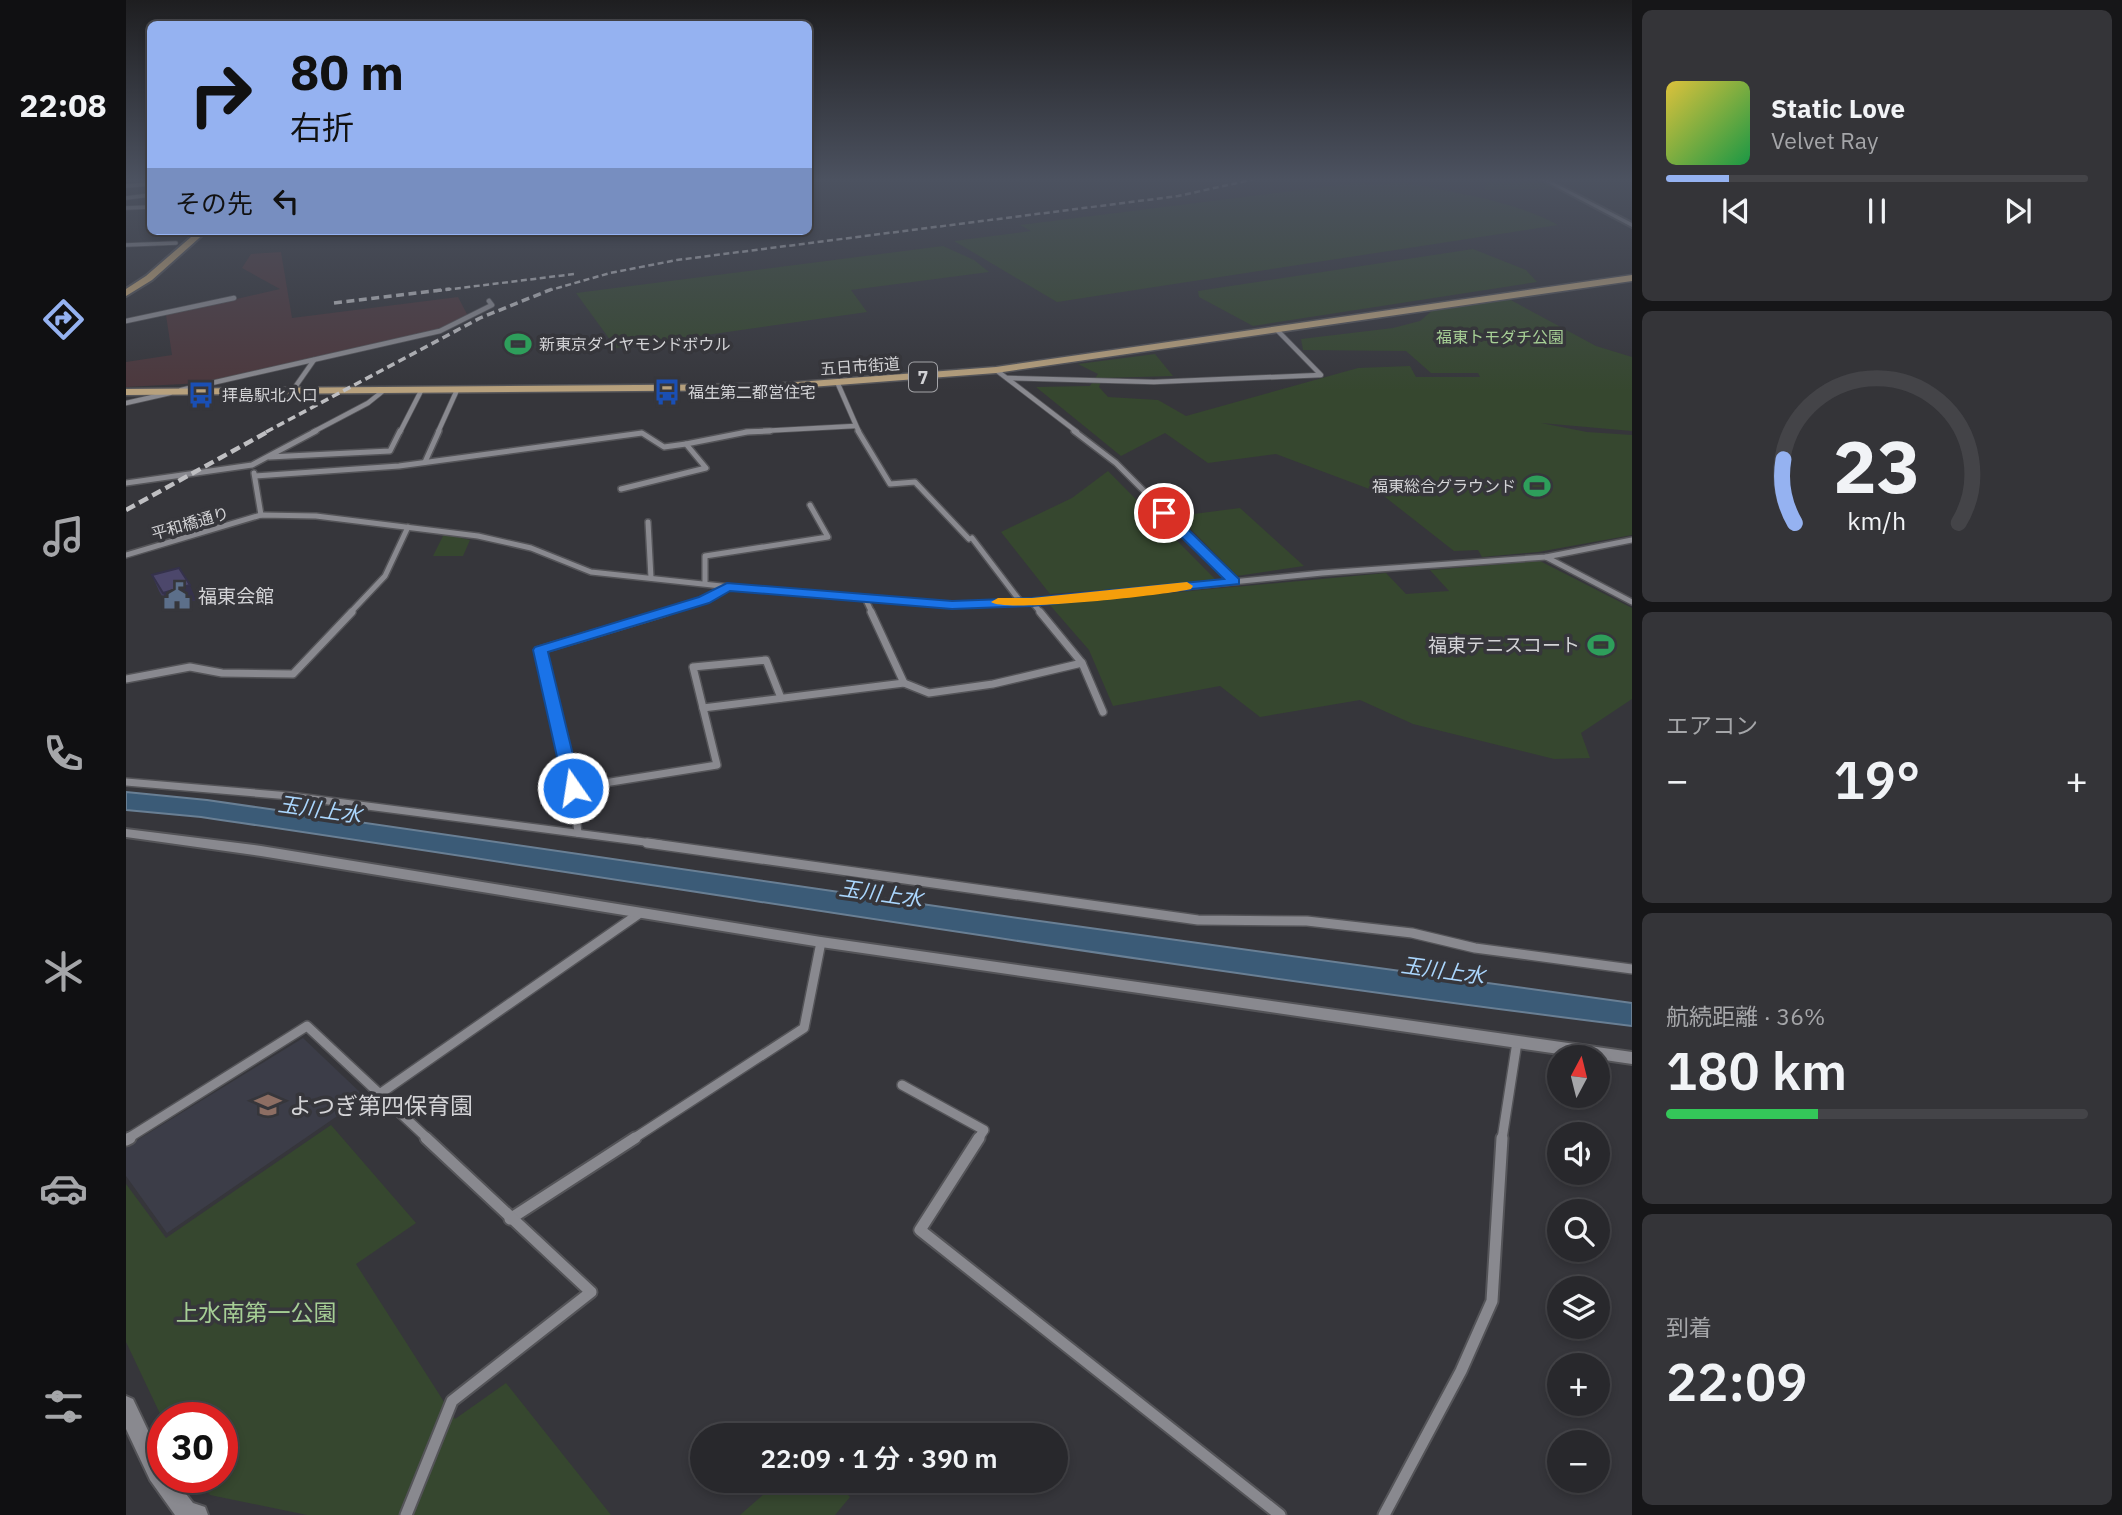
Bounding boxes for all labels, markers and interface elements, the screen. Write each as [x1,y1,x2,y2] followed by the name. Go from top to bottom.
[290,40,404,103] text: 80 m
[175,49,266,140] icon: right
[19,84,107,126] text: 22:08
[1771,91,1905,125] text: Static Love
[290,106,354,148] text: 右折
[1771,125,1878,155] text: Velvet Ray
[267,182,305,220] icon: left
[175,186,253,220] text: その先
[1717,192,1755,230] icon: previous
[1858,192,1896,230] icon: pause
[1999,192,2037,230] icon: next
[39,295,88,344] icon: directions
[1436,327,1564,347] park label: 福東トモダチ公園
[503,329,533,359] sports icon: 新東京ダイヤモンドボウル
[539,334,731,354] place label: 新東京ダイヤモンドボウル
[819,353,901,379] street label: 五日市街道
[909,362,937,391] road number: 7
[652,377,682,407] bus stop icon: 福生第二都営住宅
[186,380,216,410] bus stop icon: 拝島駅北入口
[688,382,816,402] place label: 福生第二都営住宅
[222,385,318,405] place label: 拝島駅北入口
[1833,418,1921,513] text: 23
[1522,471,1552,501] sports icon: 福東総合グラウンド
[1372,476,1516,496] place label: 福東総合グラウンド
[1134,483,1194,543] pin
[1145,494,1183,532] icon: arrive
[149,502,231,544] street label: 平和橋通り
[1848,503,1906,536] text: km/h
[39,512,88,561] icon: music
[162,581,192,611] public building icon: 福東会館
[198,584,274,608] place label: 福東会館
[1586,630,1616,660] sports icon: 福東テニスコート
[1428,633,1580,657] place label: 福東テニスコート
[1666,710,1758,740] text: エアコン
[39,729,88,778] icon: phone
[1834,746,1920,813] text: 19°
[536,751,610,825] position arrow
[1666,755,1689,804] text: −
[2065,755,2088,804] text: +
[276,789,366,829] water label: 玉川上水
[837,873,927,913] water label: 玉川上水
[39,947,88,996] icon: climate
[1399,950,1489,990] water label: 玉川上水
[1666,1001,1825,1031] text: 航続距離 · 36%
[1666,1037,1847,1104] text: 180 km
[1547,1045,1610,1108] north arrow
[1547,1045,1610,1493] map controls
[253,1090,283,1120] school or university icon: よつぎ第四保育園
[289,1090,473,1120] place label: よつぎ第四保育園
[1547,1122,1610,1185] button: sound
[39,1164,88,1213] icon: car
[1547,1199,1610,1262] button: search
[1547,1276,1610,1339] button: layers
[176,1297,337,1327] park label: 上水南第一公園
[1666,1312,1712,1342] text: 到着
[1666,1348,1807,1415] text: 22:09
[1547,1353,1610,1416] button: +
[39,1382,88,1431] icon: filters
[147,1402,238,1493] speed limit sign: 30
[1547,1430,1610,1493] button: −
[760,1441,998,1475] text: 22:09 · 1 分 · 390 m

